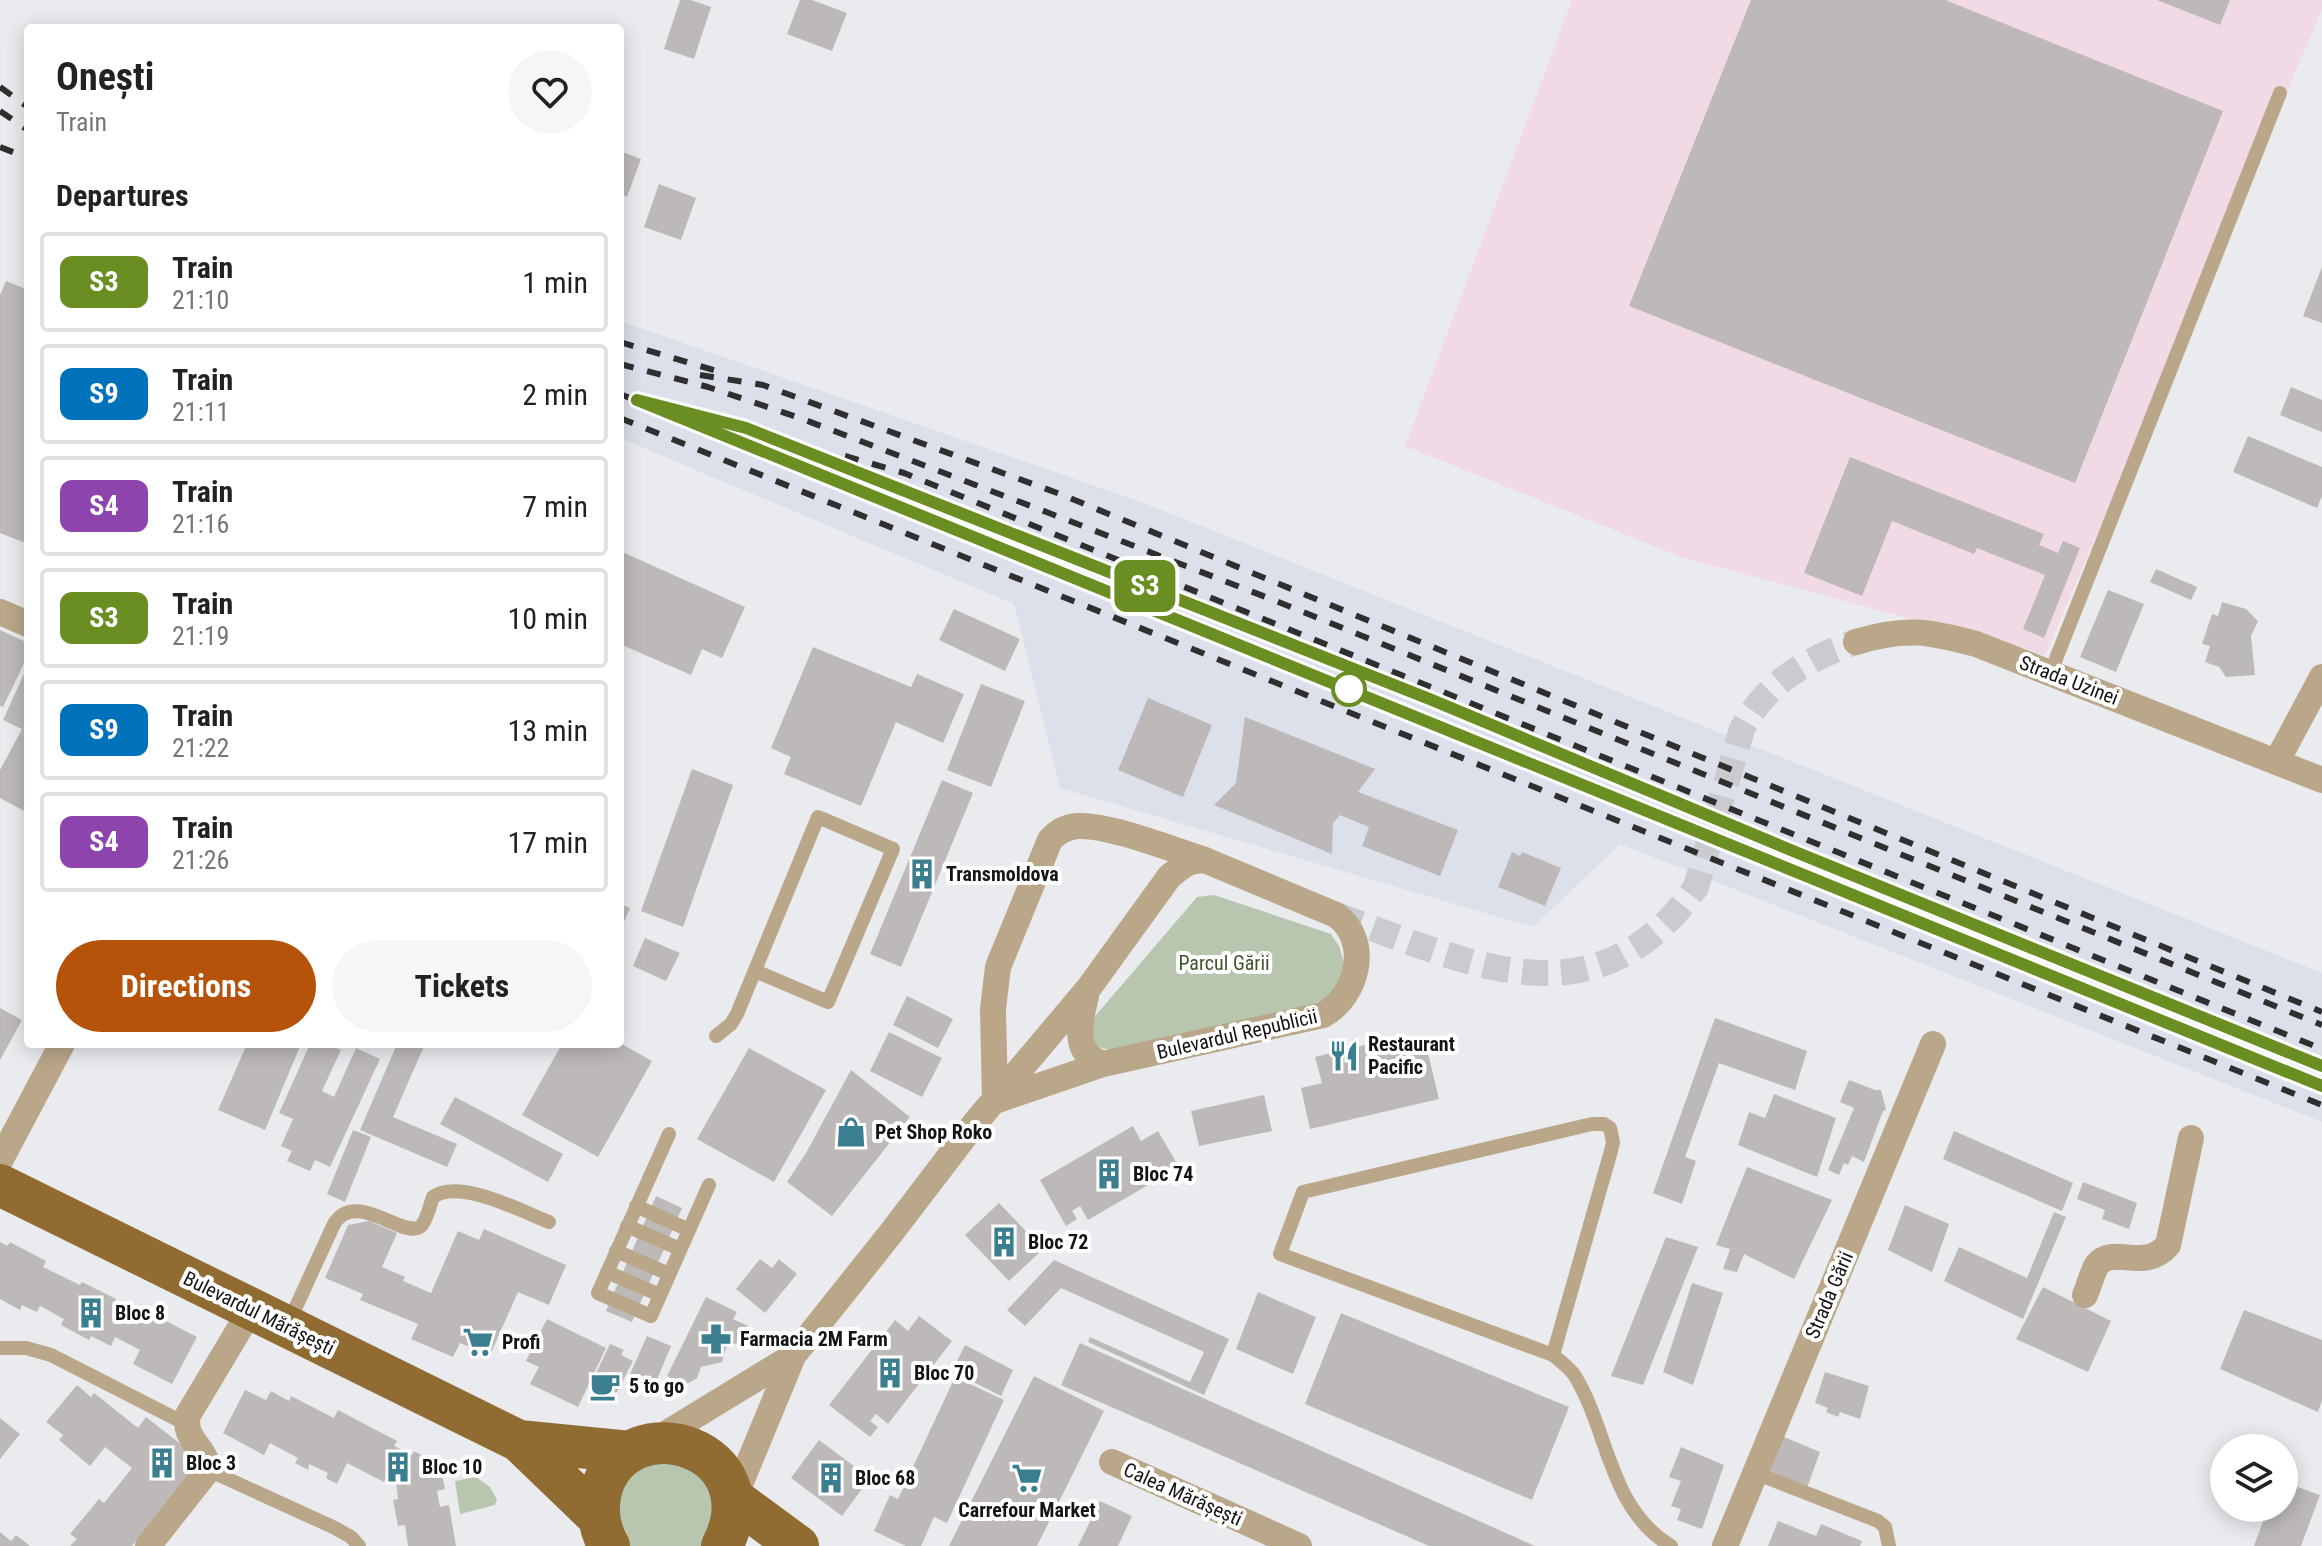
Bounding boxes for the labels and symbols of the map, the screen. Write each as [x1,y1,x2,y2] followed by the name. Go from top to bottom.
[1109,560,1181,612] line badge: S3
[2016,650,2122,710] street label: Strada Uzinei
[1332,672,1366,706] unlabelled marker
[905,857,939,891] building icon: Transmoldova
[946,862,1059,886] place label: Transmoldova
[1178,951,1270,975] park label: Parcul Gării
[1154,1004,1320,1064] street label: Bulevardul Republicii
[1368,1032,1455,1079] place label: Restaurant Pacific
[1327,1039,1361,1073] restaurant icon: Restaurant Pacific
[834,1115,868,1149] shop icon: Pet Shop Roko
[875,1120,992,1144] place label: Pet Shop Roko
[1092,1157,1126,1191] building icon: Bloc 74
[1133,1162,1193,1186] place label: Bloc 74
[987,1225,1021,1259] building icon: Bloc 72
[1028,1230,1088,1254] place label: Bloc 72
[1800,1248,1858,1342] street label: Strada Gării
[180,1266,338,1360] street label: Bulevardul Mărășești
[74,1296,108,1330] building icon: Bloc 8
[115,1301,165,1325] place label: Bloc 8
[699,1322,733,1356] pharmacy icon: Farmacia 2M Farm
[461,1325,495,1359] supermarket icon: Profi
[740,1327,888,1351] place label: Farmacia 2M Farm
[502,1330,541,1354] place label: Profi
[873,1356,907,1390] building icon: Bloc 70
[914,1361,974,1385] place label: Bloc 70
[588,1369,622,1403] cafe icon: 5 to go
[629,1374,684,1398] place label: 5 to go
[145,1446,179,1480] building icon: Bloc 3
[381,1450,415,1484] building icon: Bloc 10
[186,1451,236,1475] place label: Bloc 3
[422,1455,482,1479] place label: Bloc 10
[1120,1457,1246,1531] street label: Calea Mărășești
[814,1461,848,1495] building icon: Bloc 68
[1010,1461,1044,1495] supermarket icon: Carrefour Market
[855,1466,915,1490] place label: Bloc 68
[958,1498,1096,1522] place label: Carrefour Market

